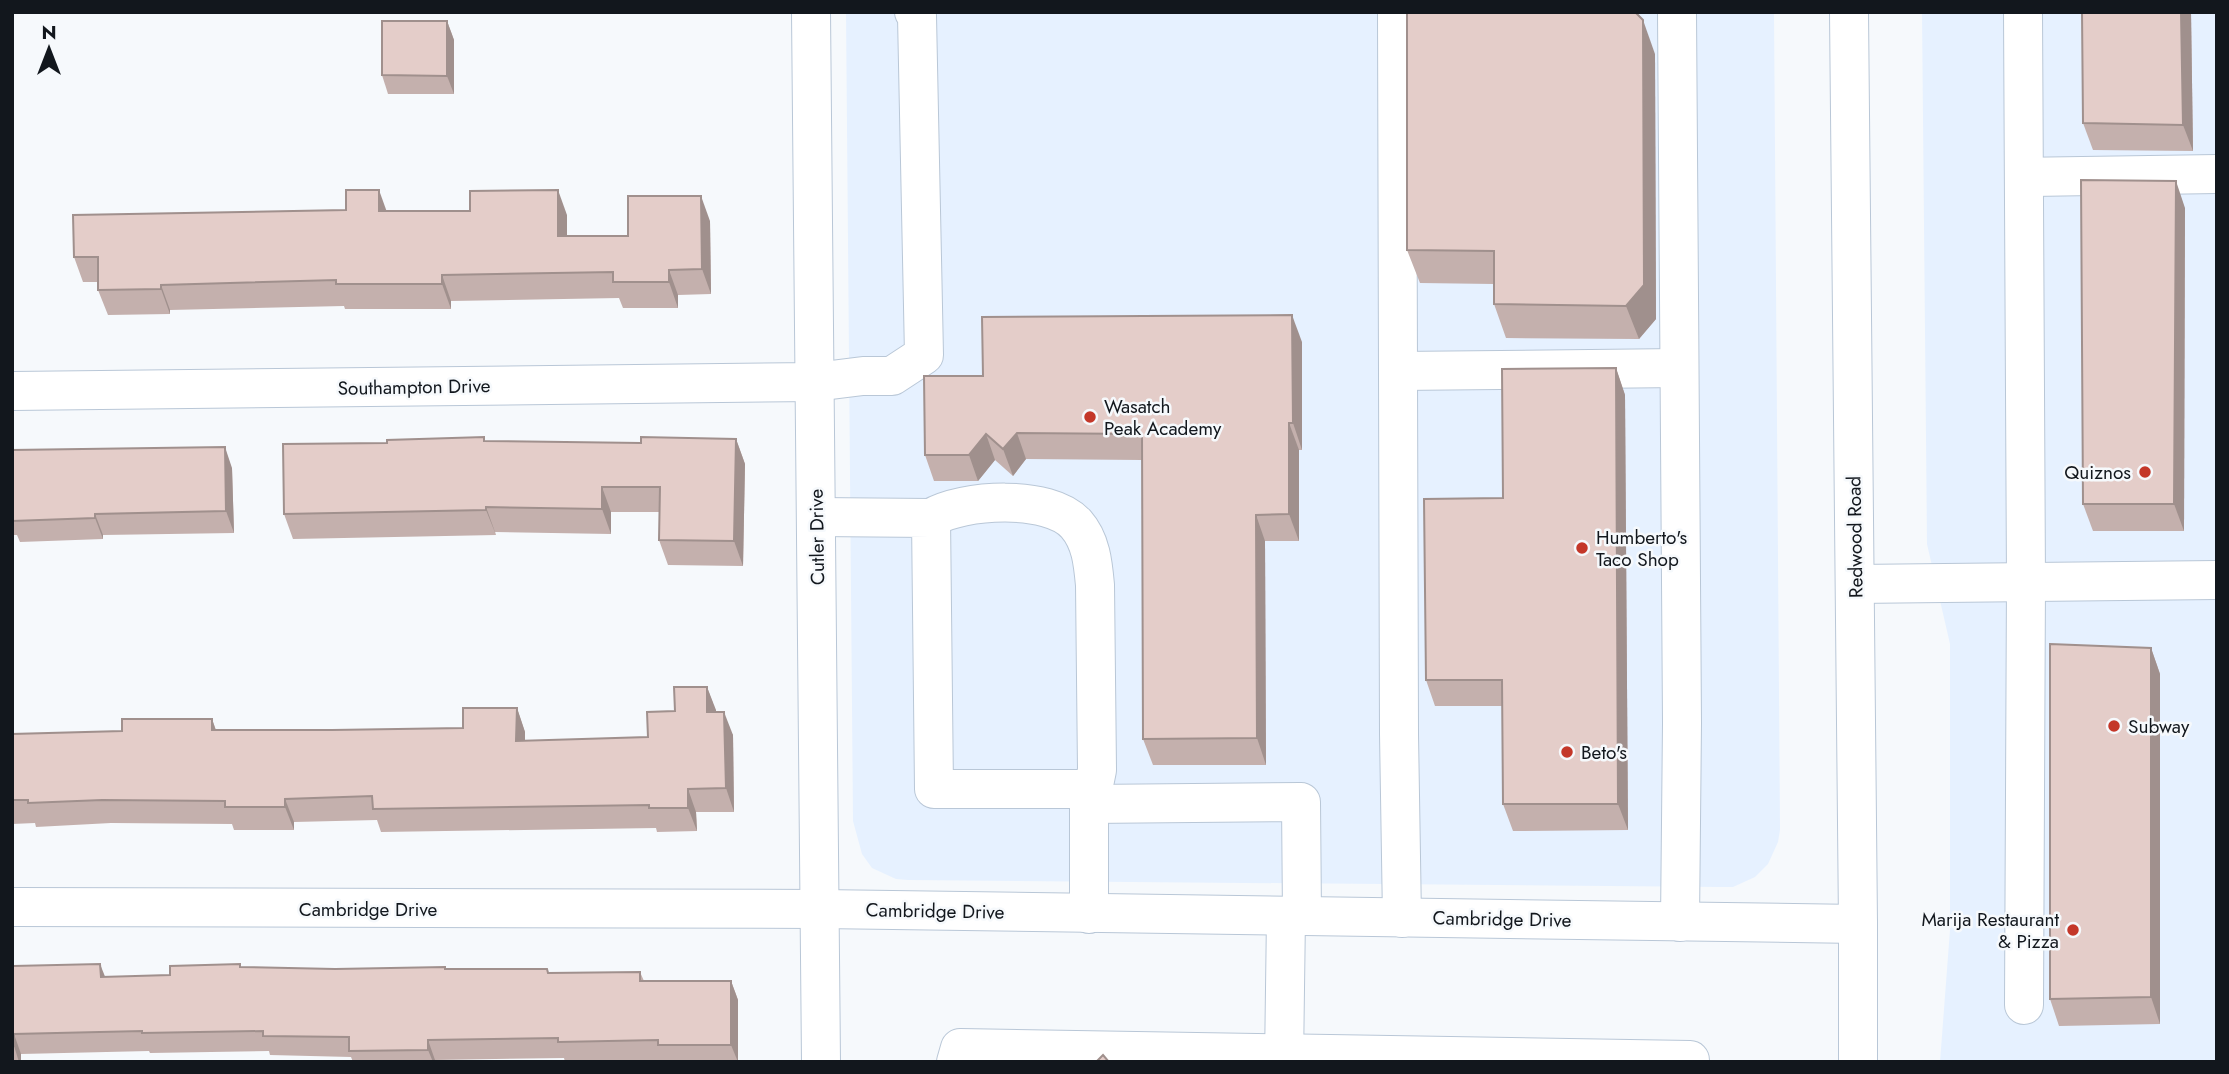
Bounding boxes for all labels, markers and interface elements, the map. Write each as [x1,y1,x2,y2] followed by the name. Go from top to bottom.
[14,14,84,84] north arrow
[41,19,57,46] text: N
[337,372,491,402] street label: Southampton Drive
[1104,393,1222,442] place label: Wasatch Peak Academy
[1082,409,1098,425] marker: Wasatch Peak Academy
[2064,459,2131,486] place label: Quiznos
[2137,464,2153,480] marker: Quiznos
[1840,476,1870,598] street label: Redwood Road
[803,488,831,585] street label: Cutler Drive
[1596,524,1687,573] place label: Humberto's Taco Shop
[1574,540,1590,556] marker: Humberto's Taco Shop
[2128,713,2190,740] place label: Subway
[2106,718,2122,734] marker: Subway
[1581,739,1627,766] place label: Beto's
[1559,744,1575,760] marker: Beto's
[299,896,438,923] street label: Cambridge Drive
[865,896,1005,926] street label: Cambridge Drive
[1432,904,1572,934] street label: Cambridge Drive
[1921,906,2059,955] place label: Marija Restaurant & Pizza
[2065,922,2081,938] marker: Marija Restaurant & Pizza

